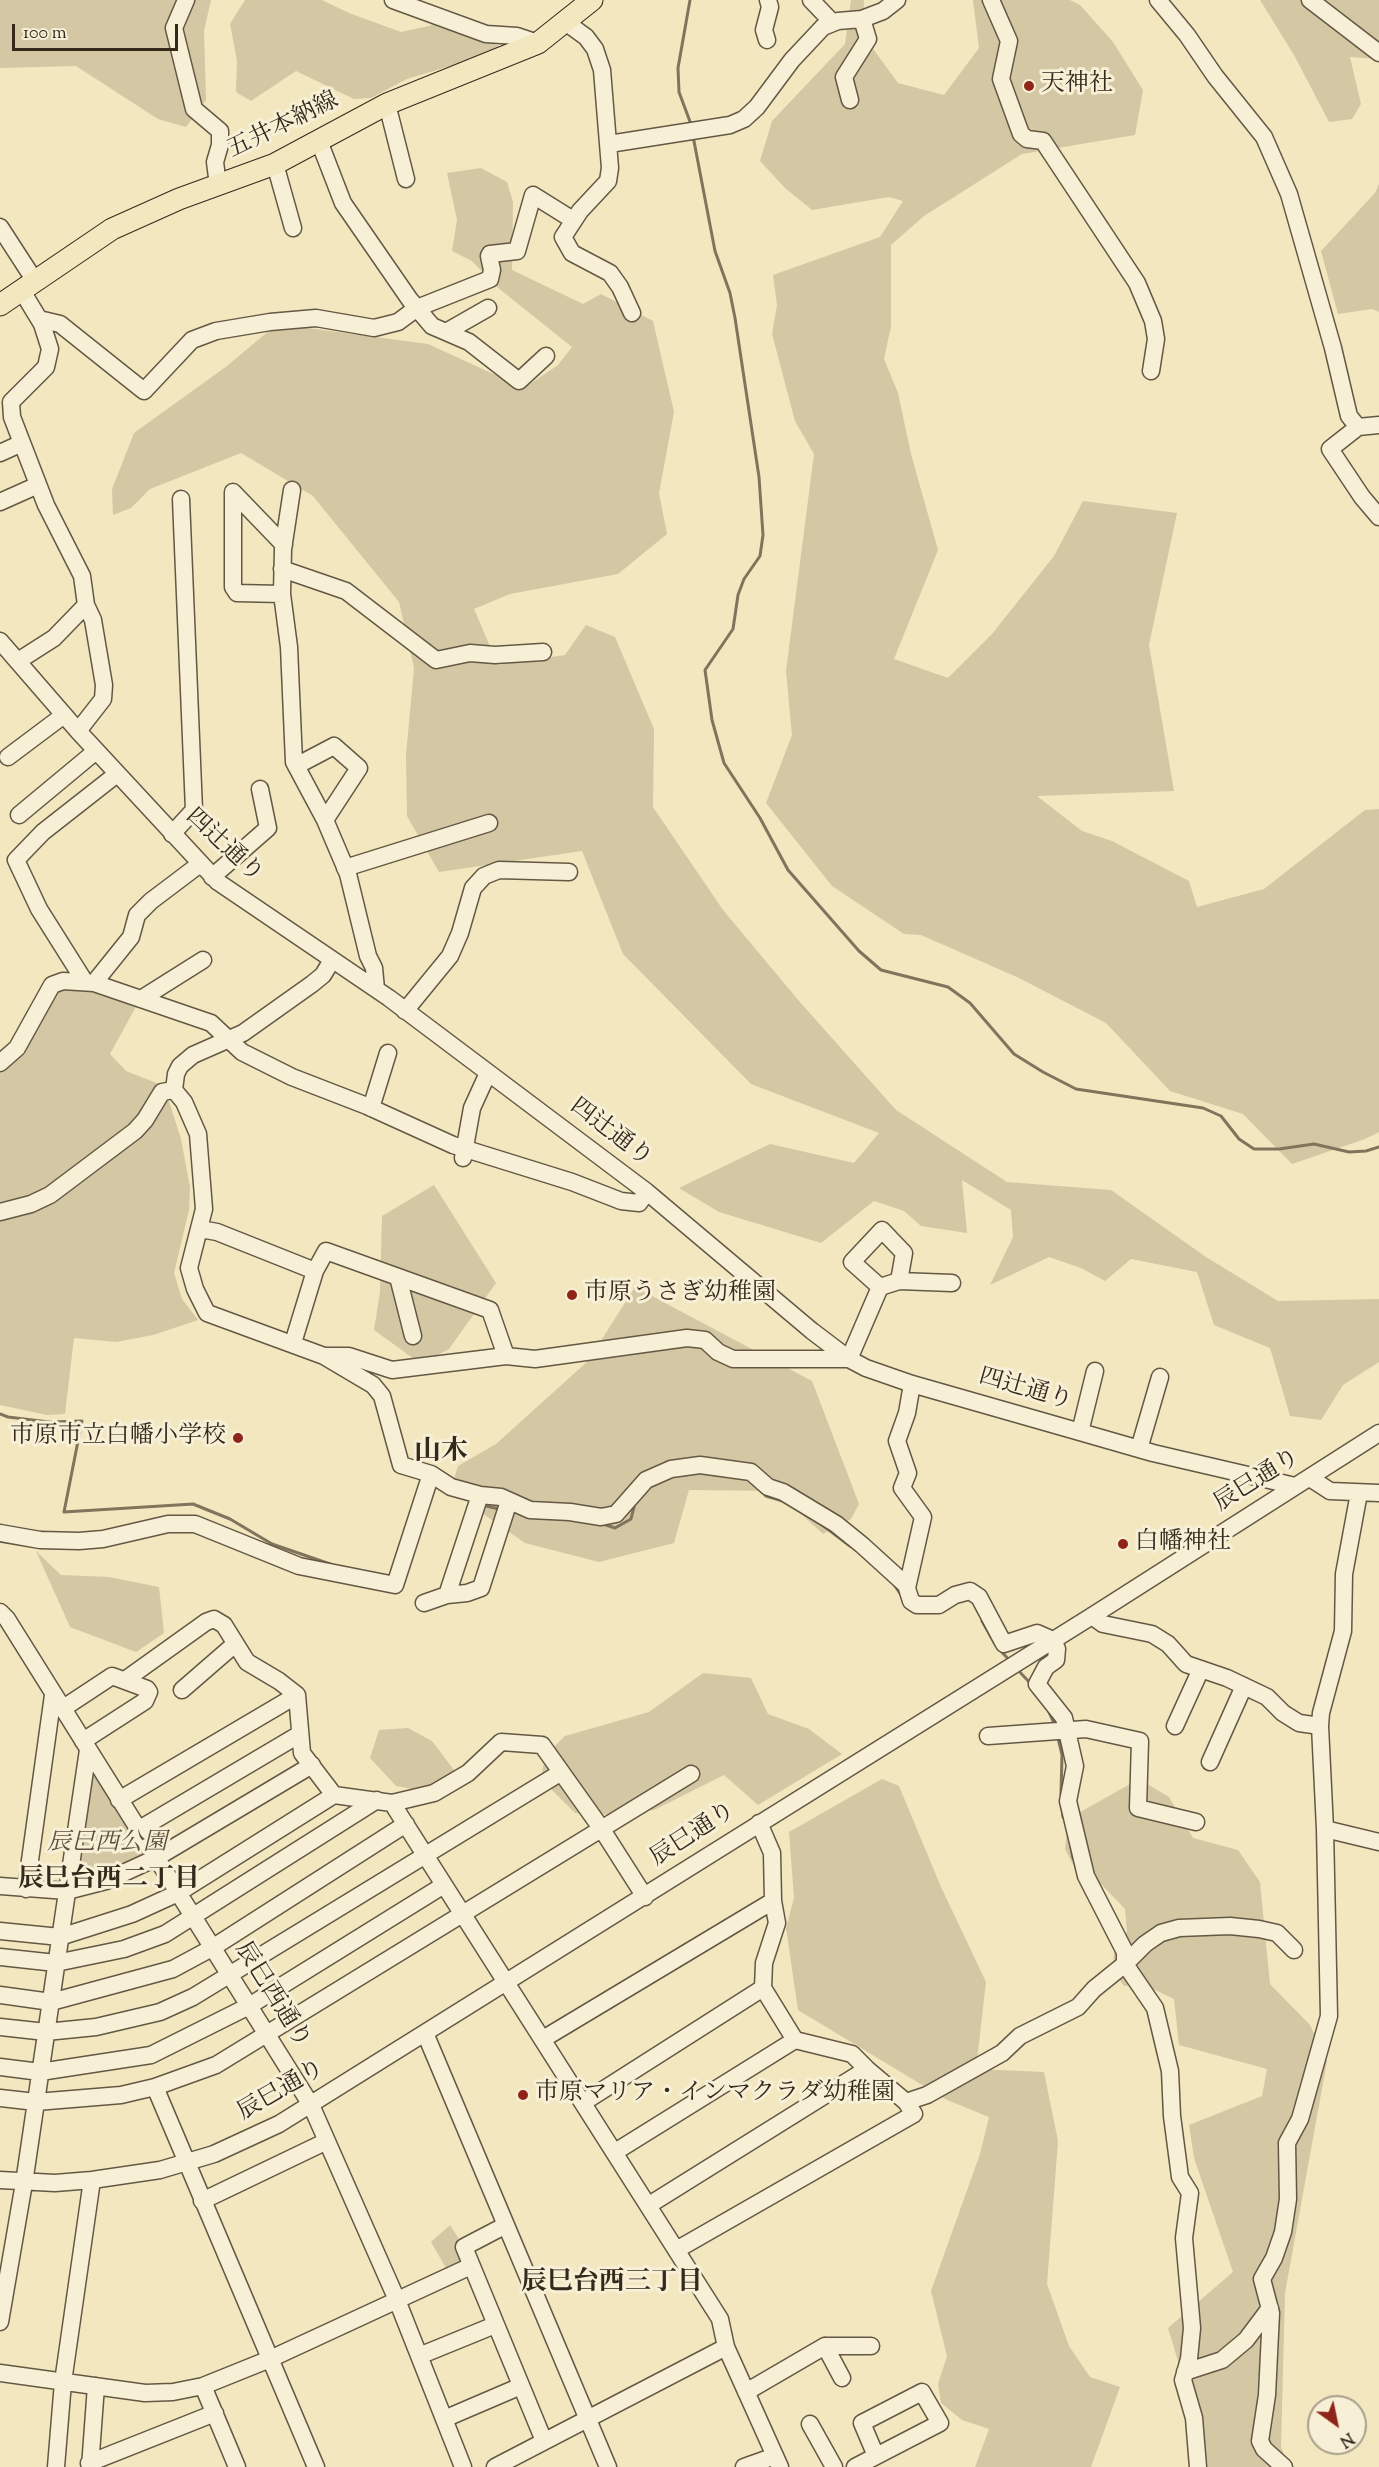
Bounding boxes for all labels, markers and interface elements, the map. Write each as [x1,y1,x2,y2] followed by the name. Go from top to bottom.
[15,12,182,50] scale bar
[23,21,67,47] text: 100 m
[1041,72,1113,100] place label: 天神社
[1022,79,1036,93] marker: 天神社
[224,88,344,166] street label: 五井本納線
[178,804,268,890] street label: 四辻通り
[563,1094,657,1174] street label: 四辻通り
[584,1281,776,1309] place label: 市原うさぎ幼稚園
[565,1288,579,1302] marker: 市原うさぎ幼稚園
[975,1364,1075,1418] street label: 四辻通り
[10,1424,226,1452] place label: 市原市立白幡小学校
[231,1431,245,1445] marker: 市原市立白幡小学校
[414,1438,468,1470] district label: 山木
[1210,1444,1306,1520] street label: 辰巳通り
[1135,1530,1231,1558] place label: 白幡神社
[1116,1537,1130,1551] marker: 白幡神社
[646,1798,742,1874] street label: 辰巳通り
[47,1831,167,1859] park label: 辰巳西公園
[18,1866,200,1898] district label: 辰巳台西二丁目
[227,1937,315,2055] street label: 辰巳西通り
[233,2056,331,2128] street label: 辰巳通り
[535,2081,895,2109] place label: 市原マリア・インマクラダ幼稚園
[516,2088,530,2102] marker: 市原マリア・インマクラダ幼稚園
[521,2269,703,2301] district label: 辰巳台西三丁目
[1307,2395,1367,2455] north arrow
[1334,2426,1358,2452] text: N

